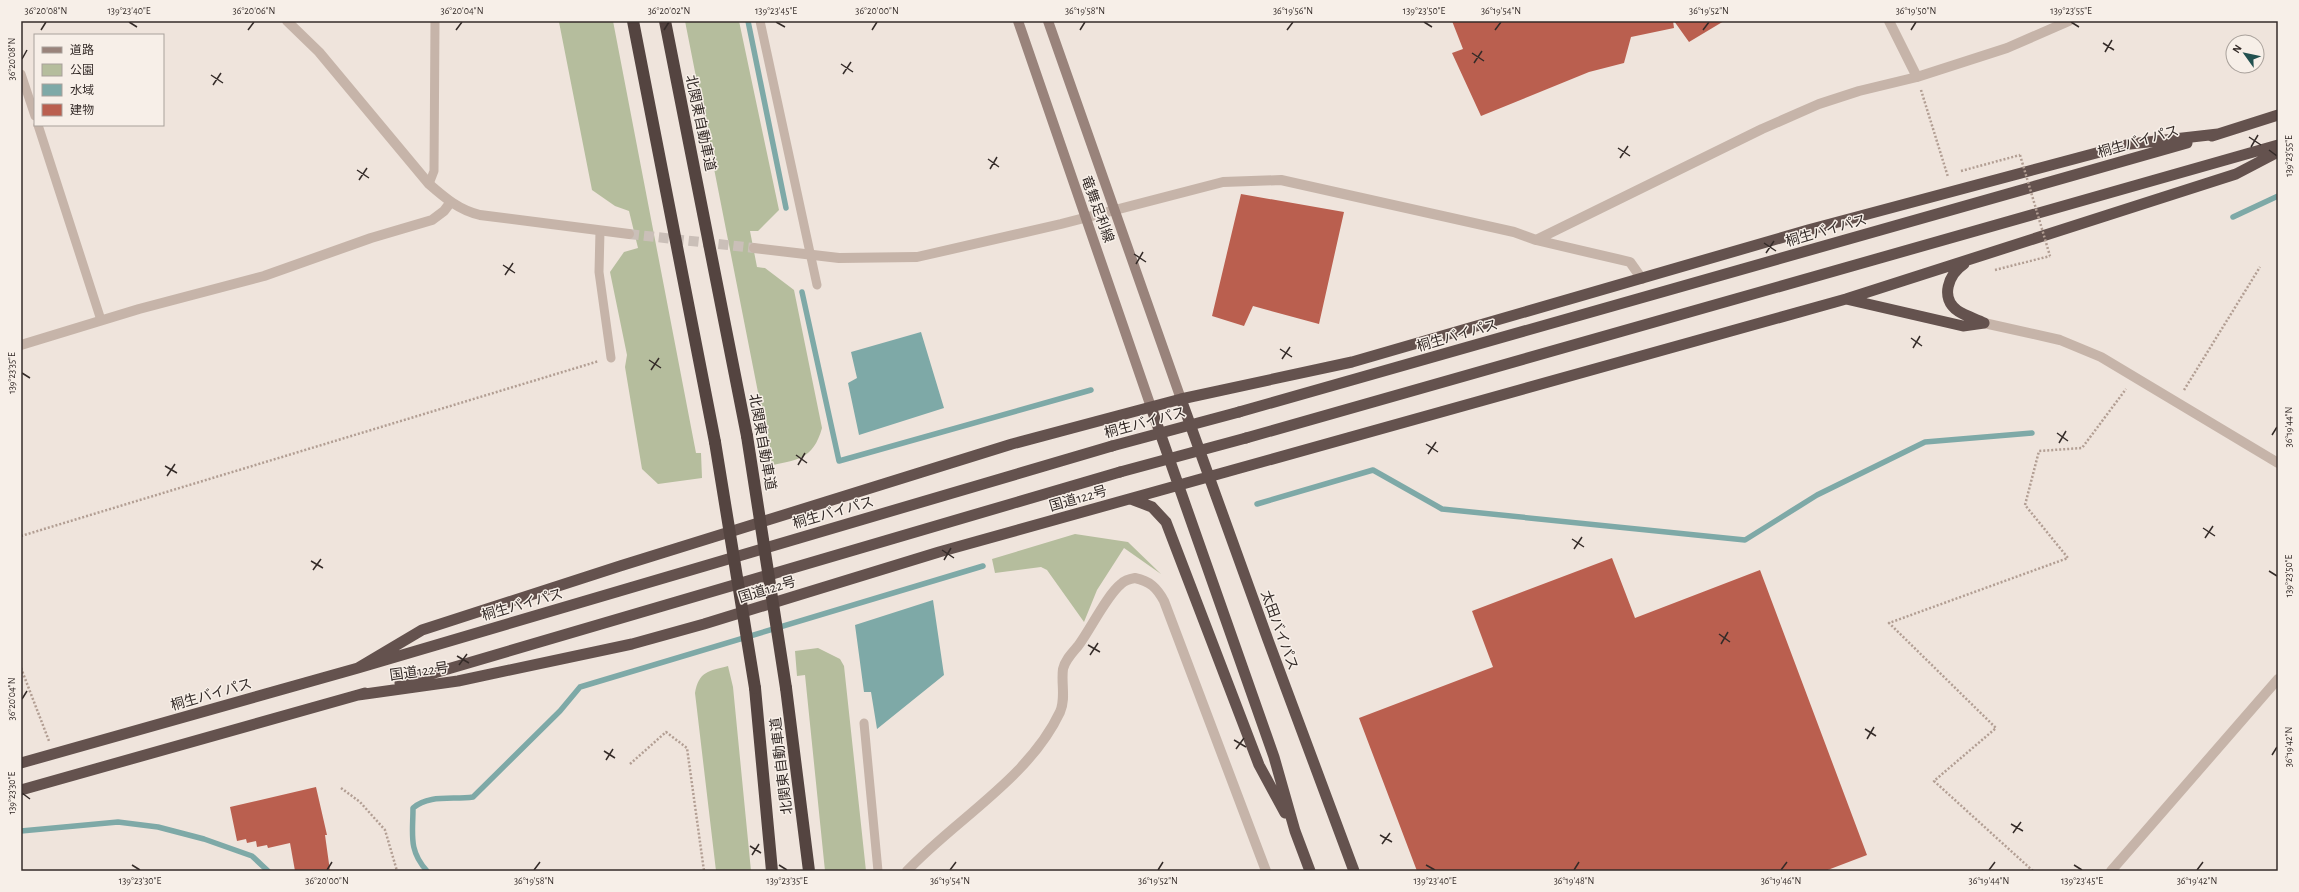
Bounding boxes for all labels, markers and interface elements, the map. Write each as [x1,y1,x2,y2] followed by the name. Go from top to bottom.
[25,6,67,16] text: 36°20'08"N
[107,6,151,16] text: 139°23'40"E
[233,6,275,16] text: 36°20'06"N
[441,6,483,16] text: 36°20'04"N
[648,6,690,16] text: 36°20'02"N
[755,6,797,16] text: 139°23'45"E
[855,6,899,16] text: 36°20'00"N
[1065,6,1105,16] text: 36°19'58"N
[1273,6,1313,16] text: 36°19'56"N
[1403,6,1445,16] text: 139°23'50"E
[1481,6,1521,16] text: 36°19'54"N
[1689,6,1729,16] text: 36°19'52"N
[1896,6,1936,16] text: 36°19'50"N
[2050,6,2092,16] text: 139°23'55"E
[34,34,164,126] legend
[2225,34,2265,74] north arrow
[7,38,17,80] text: 36°20'08"N
[70,43,94,56] text: 道路
[2230,43,2244,55] text: N
[70,64,94,76] text: 公園
[683,73,719,173] street label: 北関東自動車道
[70,84,94,96] text: 水域
[70,103,94,116] text: 建物
[2096,123,2180,160] street label: 桐生バイパス
[2284,135,2294,177] text: 139°23'55"E
[1079,174,1117,245] street label: 竜舞足利線
[1784,212,1868,249] street label: 桐生バイパス
[1415,317,1499,354] street label: 桐生バイパス
[7,352,17,394] text: 139°23'35"E
[747,392,779,492] street label: 北関東自動車道
[1103,404,1188,441] street label: 桐生バイパス
[2284,407,2294,447] text: 36°19'44"N
[1047,483,1109,514] street label: 国道122号
[791,494,875,531] street label: 桐生バイパス
[2284,555,2294,597] text: 139°23'50"E
[736,574,798,605] street label: 国道122号
[480,586,564,623] street label: 桐生バイパス
[1258,588,1301,672] street label: 太田バイパス
[389,660,450,683] street label: 国道122号
[169,676,253,713] street label: 桐生バイパス
[7,678,17,720] text: 36°20'04"N
[767,716,795,816] street label: 北関東自動車道
[2284,727,2294,767] text: 36°19'42"N
[7,772,17,814] text: 139°23'30"E
[119,876,161,886] text: 139°23'30"E
[305,876,349,886] text: 36°20'00"N
[514,876,554,886] text: 36°19'58"N
[766,876,808,886] text: 139°23'35"E
[930,876,970,886] text: 36°19'54"N
[1138,876,1178,886] text: 36°19'52"N
[1413,876,1457,886] text: 139°23'40"E
[1554,876,1594,886] text: 36°19'48"N
[1761,876,1801,886] text: 36°19'46"N
[1969,876,2009,886] text: 36°19'44"N
[2061,876,2103,886] text: 139°23'45"E
[2177,876,2217,886] text: 36°19'42"N

